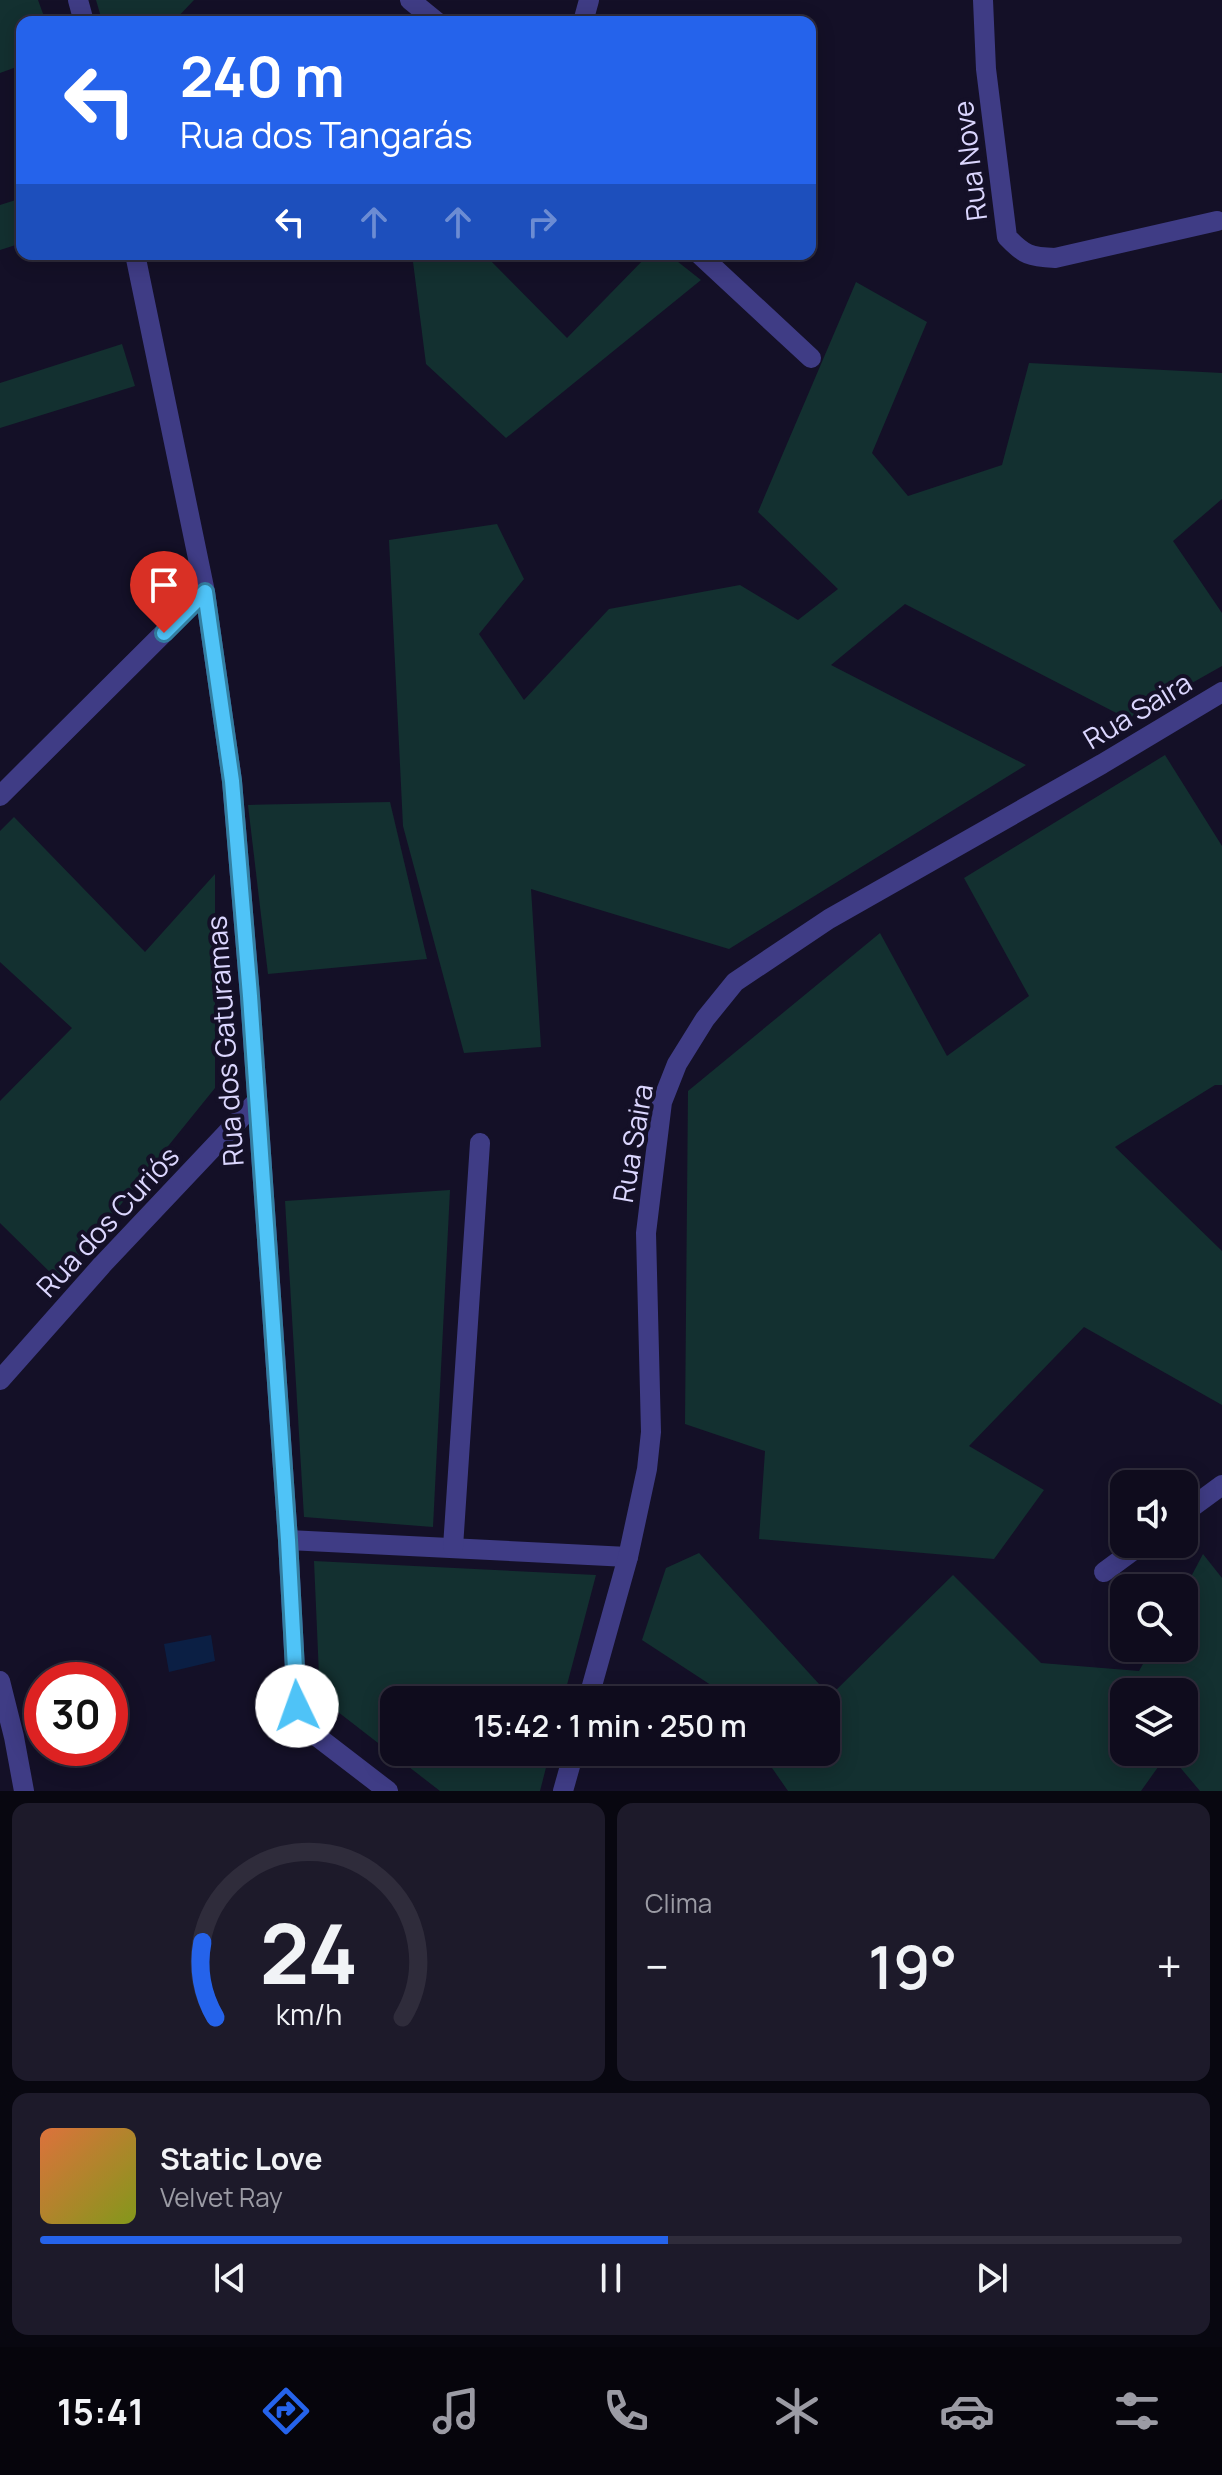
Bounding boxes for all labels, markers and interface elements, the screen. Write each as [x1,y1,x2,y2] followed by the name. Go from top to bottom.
[180,37,345,114] text: 240 m
[48,48,152,152] icon: left
[943,99,995,223] street label: Rua Nove
[180,110,473,159] text: Rua dos Tangarás
[268,200,312,244] icon: left
[352,200,396,244] icon: ahead
[436,200,480,244] icon: ahead
[520,200,564,244] icon: right
[130,551,198,633] pin
[142,563,186,607] icon: arrive
[1076,663,1198,757] street label: Rua Saira
[196,914,252,1168] street label: Rua dos Gaturamas
[603,1081,661,1205] street label: Rua Saira
[27,1137,187,1305] street label: Rua dos Curiós
[1110,1470,1198,1766] map controls
[1110,1470,1198,1558] button: sound
[1110,1574,1198,1662] button: search
[24,1662,128,1766] speed limit sign: 30
[255,1664,339,1748] position arrow
[1110,1678,1198,1766] button: layers
[473,1705,747,1746] text: 15:42 · 1 min · 250 m
[645,1885,712,1921] text: Clima
[259,1895,358,2009] text: 24
[868,1925,958,2007] text: 19°
[645,1936,669,1996] text: −
[1157,1936,1182,1996] text: +
[275,1995,342,2034] text: km/h
[160,2138,323,2179] text: Static Love
[160,2179,283,2215] text: Velvet Ray
[208,2256,252,2300] icon: previous
[589,2256,633,2300] icon: pause
[970,2256,1014,2300] icon: next
[258,2383,314,2439] icon: directions
[428,2383,484,2439] icon: music
[598,2383,654,2439] icon: phone
[769,2383,825,2439] icon: climate
[939,2383,995,2439] icon: car
[1109,2383,1165,2439] icon: filters
[57,2387,144,2436] text: 15:41

